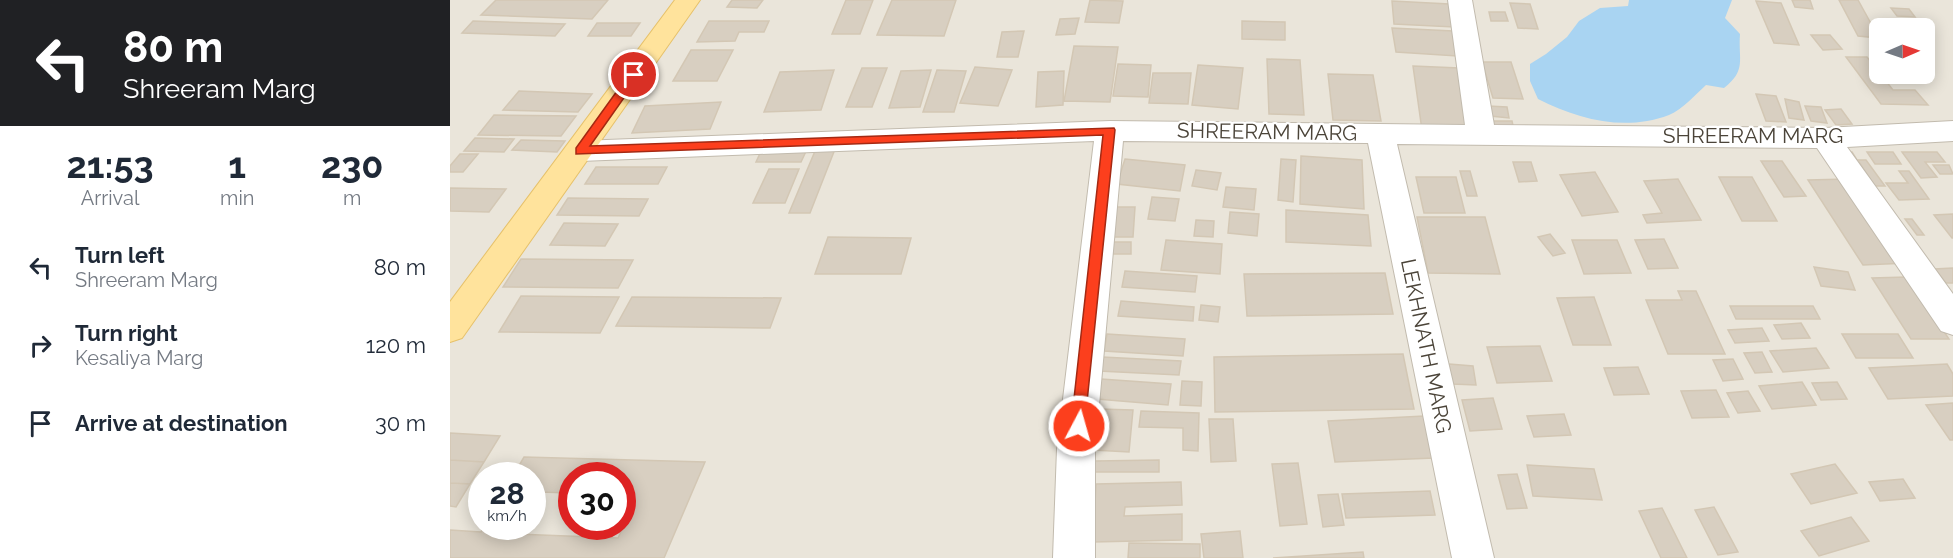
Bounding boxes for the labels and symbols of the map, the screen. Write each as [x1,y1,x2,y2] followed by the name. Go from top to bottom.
[1869,18,1935,84] north arrow
[608,49,659,100] pin
[1177,117,1357,146] street label: SHREERAM MARG
[1663,123,1843,148] street label: SHREERAM MARG
[1396,256,1457,436] street label: LEKHNATH MARG
[1047,394,1111,458] position arrow
[558,462,636,540] speed limit sign: 30

